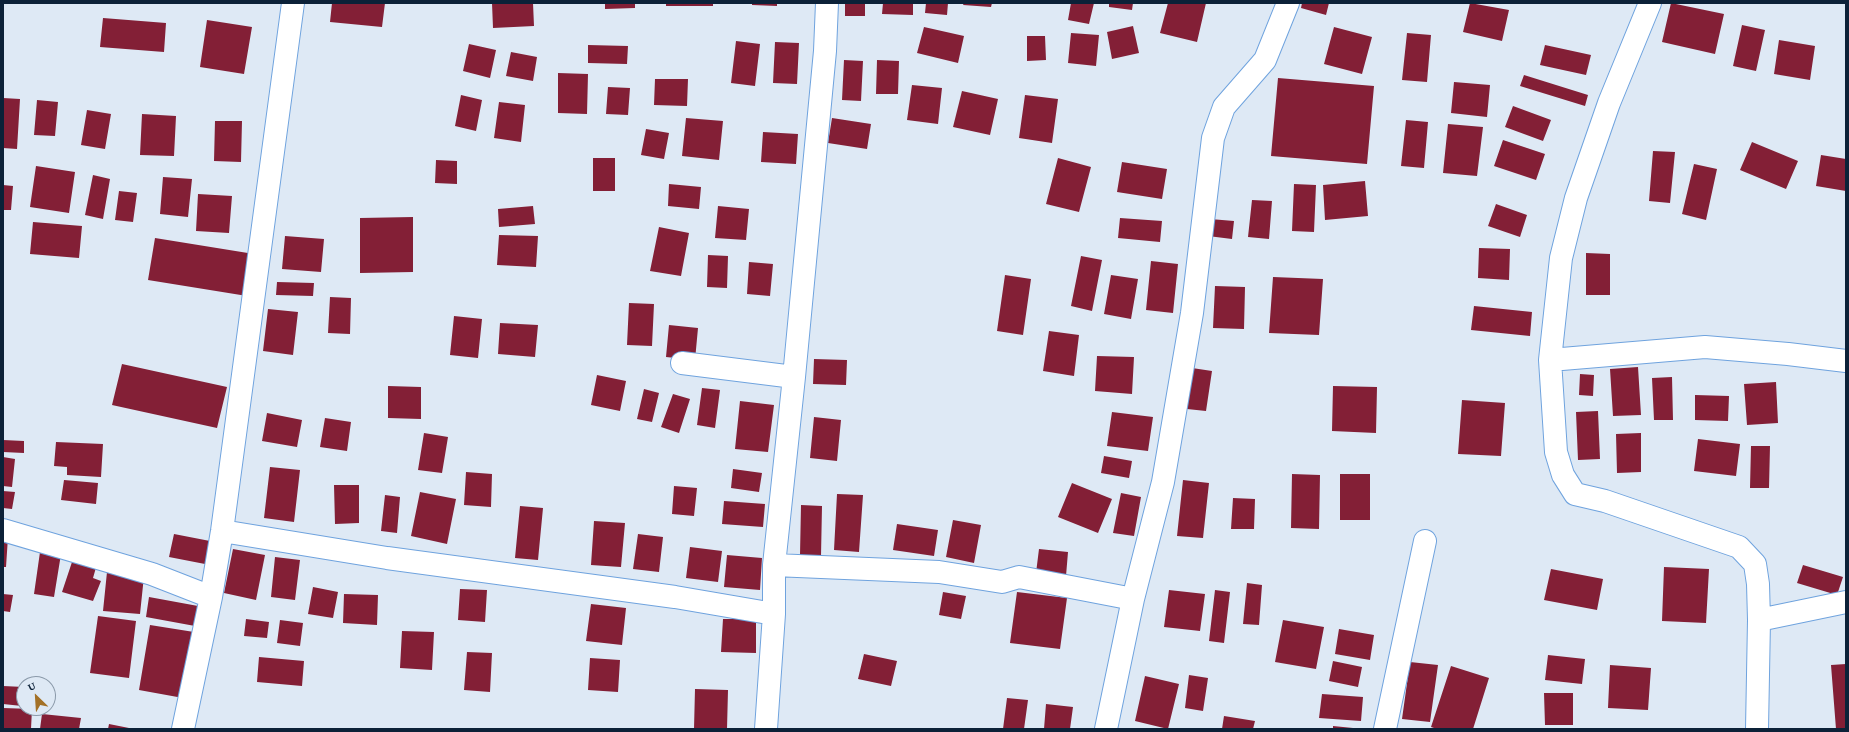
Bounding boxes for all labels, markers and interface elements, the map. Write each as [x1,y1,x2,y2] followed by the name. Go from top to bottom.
[16,676,56,716] north arrow
[25,679,37,693] text: U

